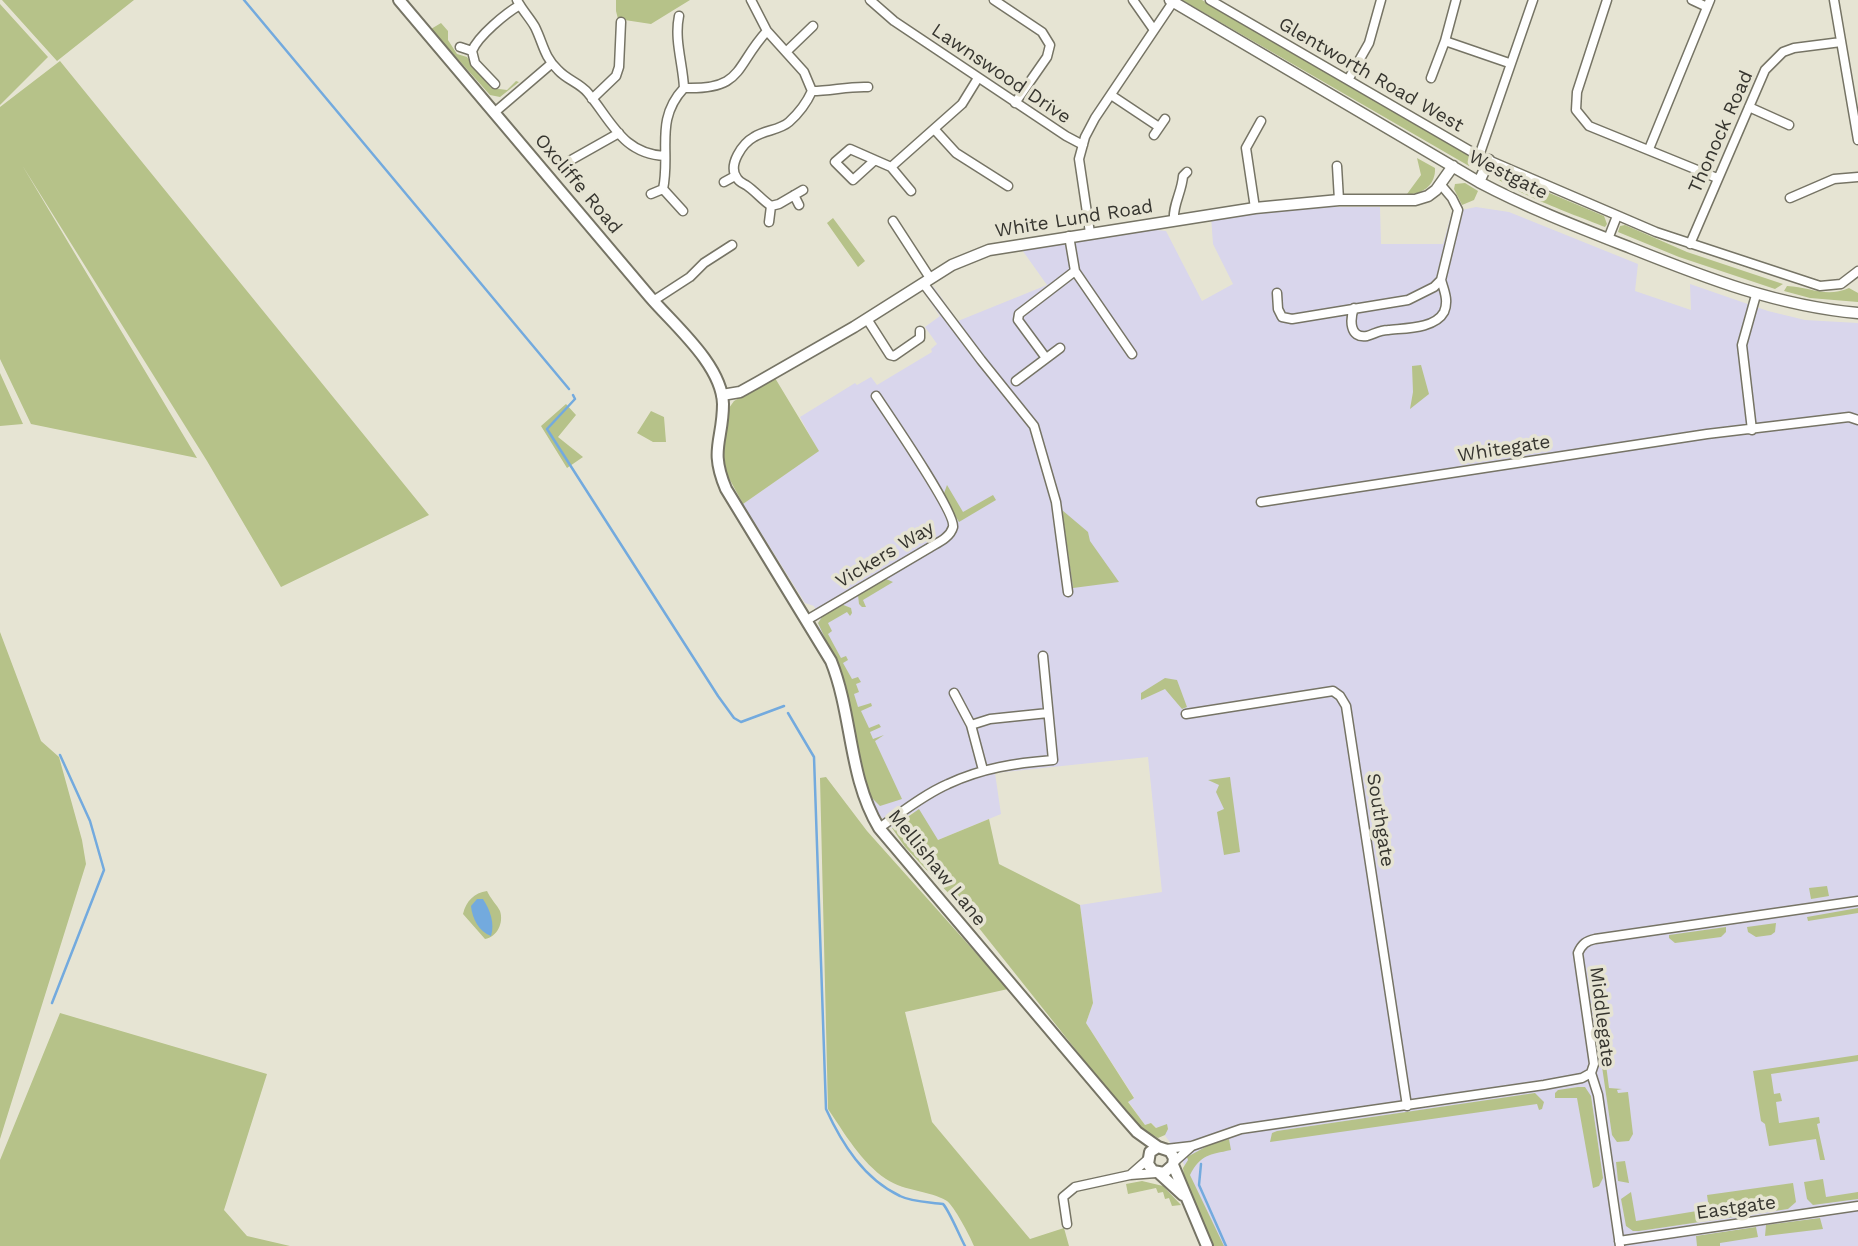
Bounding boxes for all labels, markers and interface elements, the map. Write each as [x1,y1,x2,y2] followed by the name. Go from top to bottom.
[1274,13,1468,137] street label: Glentworth Road West
[927,19,1075,129] street label: Lawnswood Drive
[1684,67,1758,197] street label: Thonock Road
[530,129,626,239] street label: Oxcliffe Road
[1465,145,1551,205] street label: Westgate
[993,195,1155,243] street label: White Lund Road
[1456,430,1552,468] street label: Whitegate
[832,517,938,593] street label: Vickers Way
[1361,772,1399,868] street label: Southgate
[883,805,991,931] street label: Mellishaw Lane
[1585,965,1619,1069] street label: Middlegate
[1695,1191,1777,1225] street label: Eastgate

